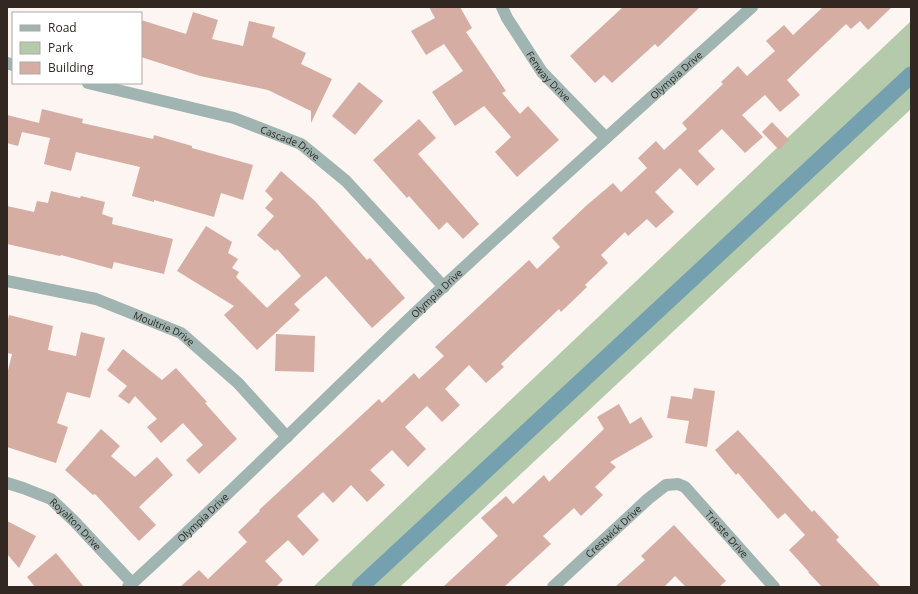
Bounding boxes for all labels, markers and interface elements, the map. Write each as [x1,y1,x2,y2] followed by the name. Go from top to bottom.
[12,12,142,84] legend
[48,19,77,36] text: Road
[48,39,74,56] text: Park
[647,47,706,102] street label: Olympia Drive
[523,48,574,105] street label: Fenway Drive
[48,59,94,76] text: Building
[258,122,323,164] street label: Cascade Drive
[408,265,466,321] street label: Olympia Drive
[131,308,198,349] street label: Moultrie Drive
[174,490,232,545] street label: Olympia Drive
[47,495,105,553] street label: Royalton Drive
[582,501,645,561] street label: Crestwick Drive
[702,507,752,561] street label: Trieste Drive

